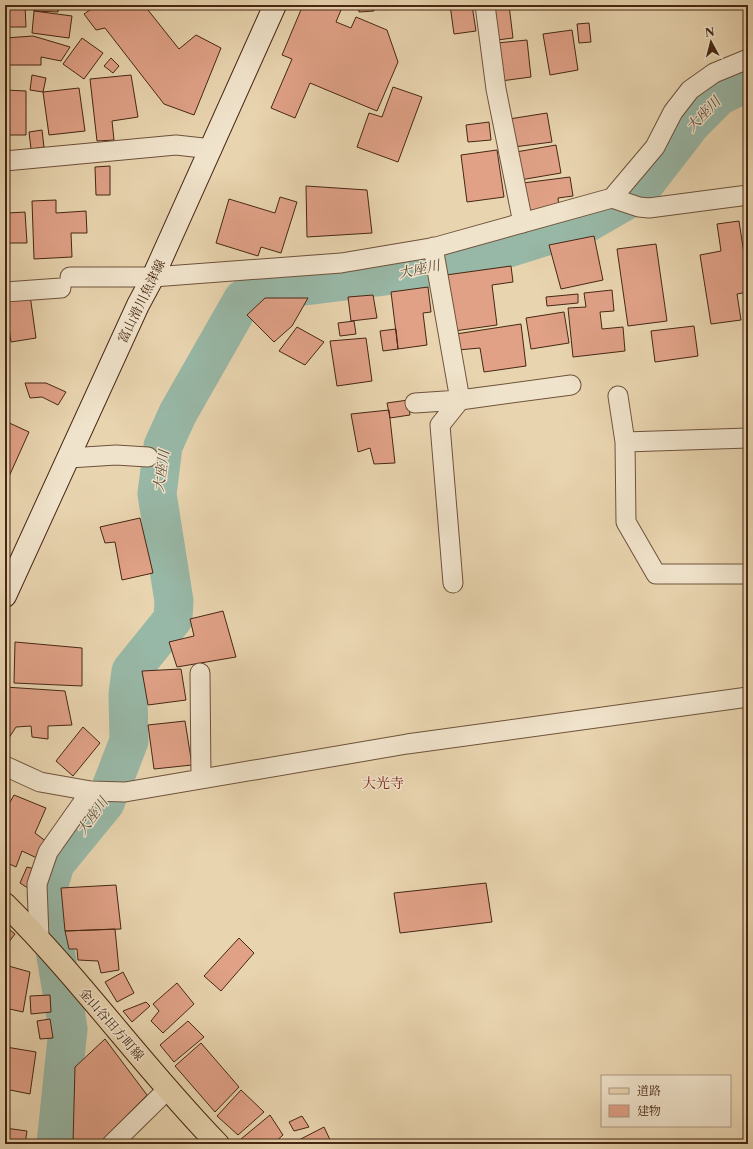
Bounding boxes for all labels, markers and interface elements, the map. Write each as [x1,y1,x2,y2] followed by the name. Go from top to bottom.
[691,22,731,62] north arrow
[704,24,716,40] text: N
[682,91,725,135] water label: 大座川
[397,255,443,282] water label: 大座川
[114,257,168,345] street label: 富山滑川魚津線
[149,447,173,493] water label: 大座川
[362,774,404,792] district label: 大光寺
[72,792,113,838] water label: 大座川
[76,984,148,1064] street label: 金山谷田方町線
[601,1075,731,1127] legend
[637,1083,661,1098] text: 道路
[637,1103,661,1118] text: 建物

